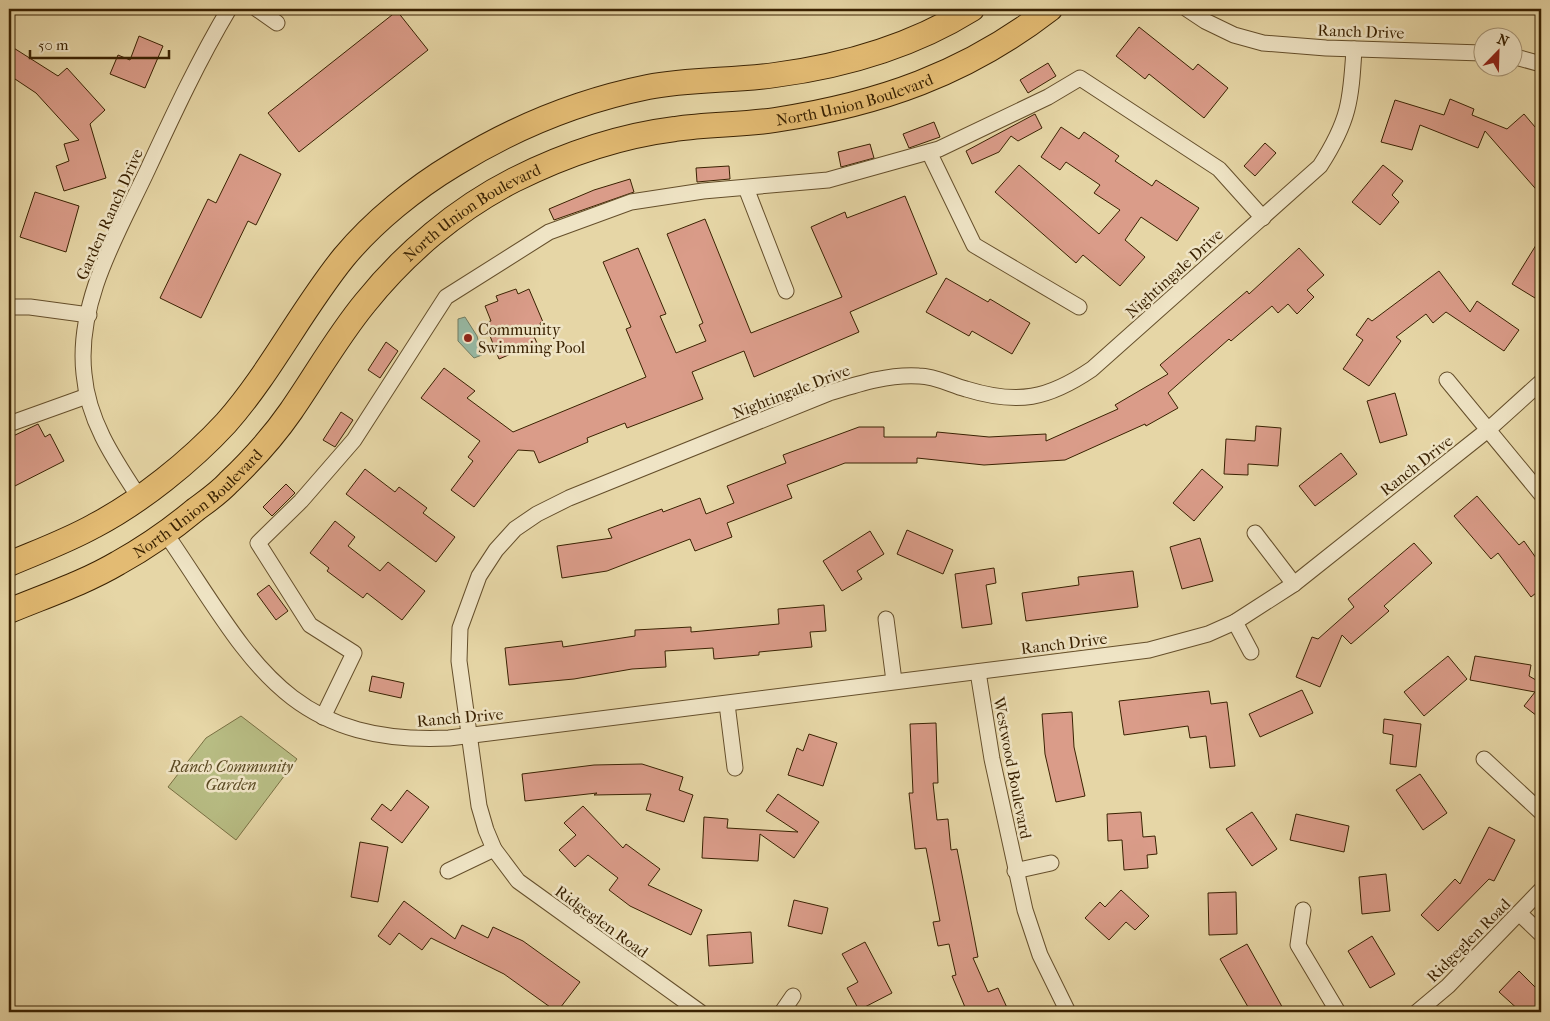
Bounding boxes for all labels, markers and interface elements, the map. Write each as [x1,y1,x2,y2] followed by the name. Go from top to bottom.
[1317,20,1405,43] street label: Ranch Drive
[30,28,169,60] scale bar
[1472,28,1522,78] north arrow
[1495,31,1511,51] text: N
[38,36,69,54] text: 50 m
[775,70,936,130] street label: North Union Boulevard
[72,146,147,283] street label: Garden Ranch Drive
[400,160,544,265] street label: North Union Boulevard
[1122,225,1227,322] street label: Nightingale Drive
[478,320,586,357] place label: Community Swimming Pool
[462,332,474,344] marker: Community Swimming Pool
[730,360,853,423] street label: Nightingale Drive
[1376,431,1456,500] street label: Ranch Drive
[129,445,267,562] street label: North Union Boulevard
[1020,629,1108,658] street label: Ranch Drive
[989,695,1036,841] street label: Westwood Boulevard
[416,704,504,731] street label: Ranch Drive
[168,757,293,794] park label: Ranch Community Garden
[551,881,652,962] street label: Ridgeglen Road
[1423,894,1514,986] street label: Ridgeglen Road

